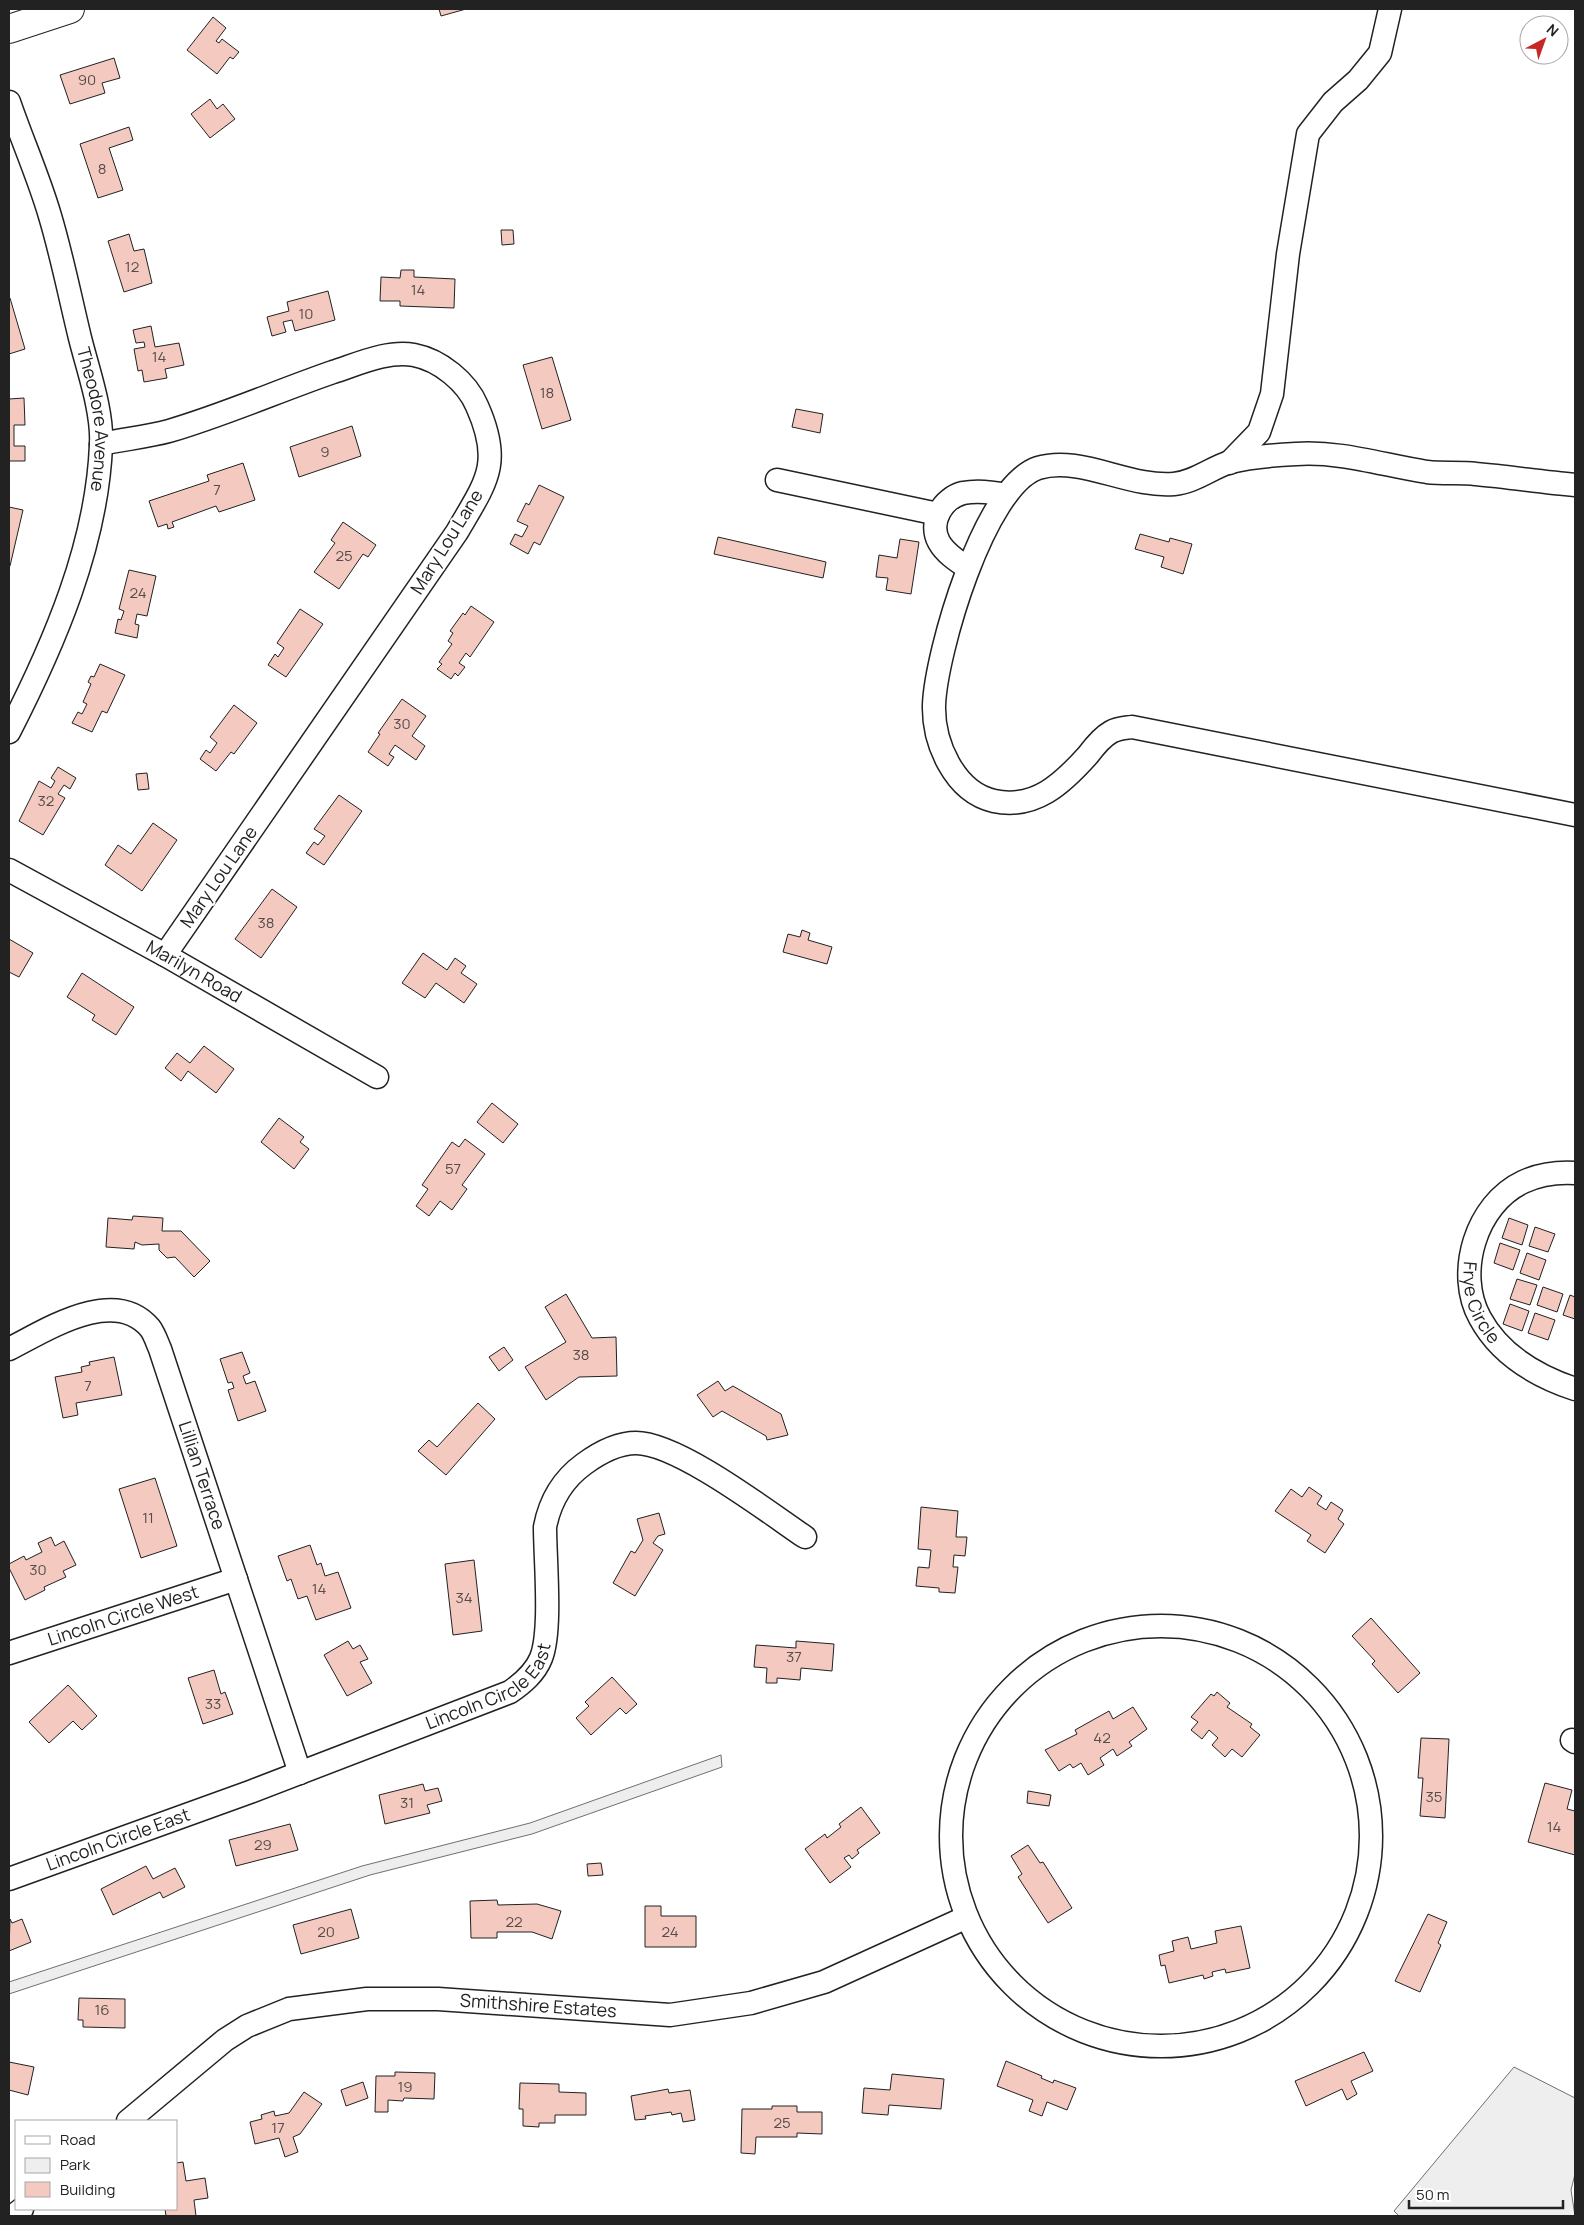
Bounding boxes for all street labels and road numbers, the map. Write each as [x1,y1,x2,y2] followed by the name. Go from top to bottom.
[72,344,114,493] street label: Theodore Avenue
[404,485,488,598] street label: Mary Lou Lane
[174,821,262,932] street label: Mary Lou Lane
[142,934,247,1008] street label: Marilyn Road
[1458,1261,1506,1348] street label: Frye Circle
[174,1418,232,1533] street label: Lillian Terrace
[44,1579,201,1651] street label: Lincoln Circle West
[422,1641,556,1734] street label: Lincoln Circle East
[43,1802,193,1876] street label: Lincoln Circle East
[459,1988,618,2022] street label: Smithshire Estates

